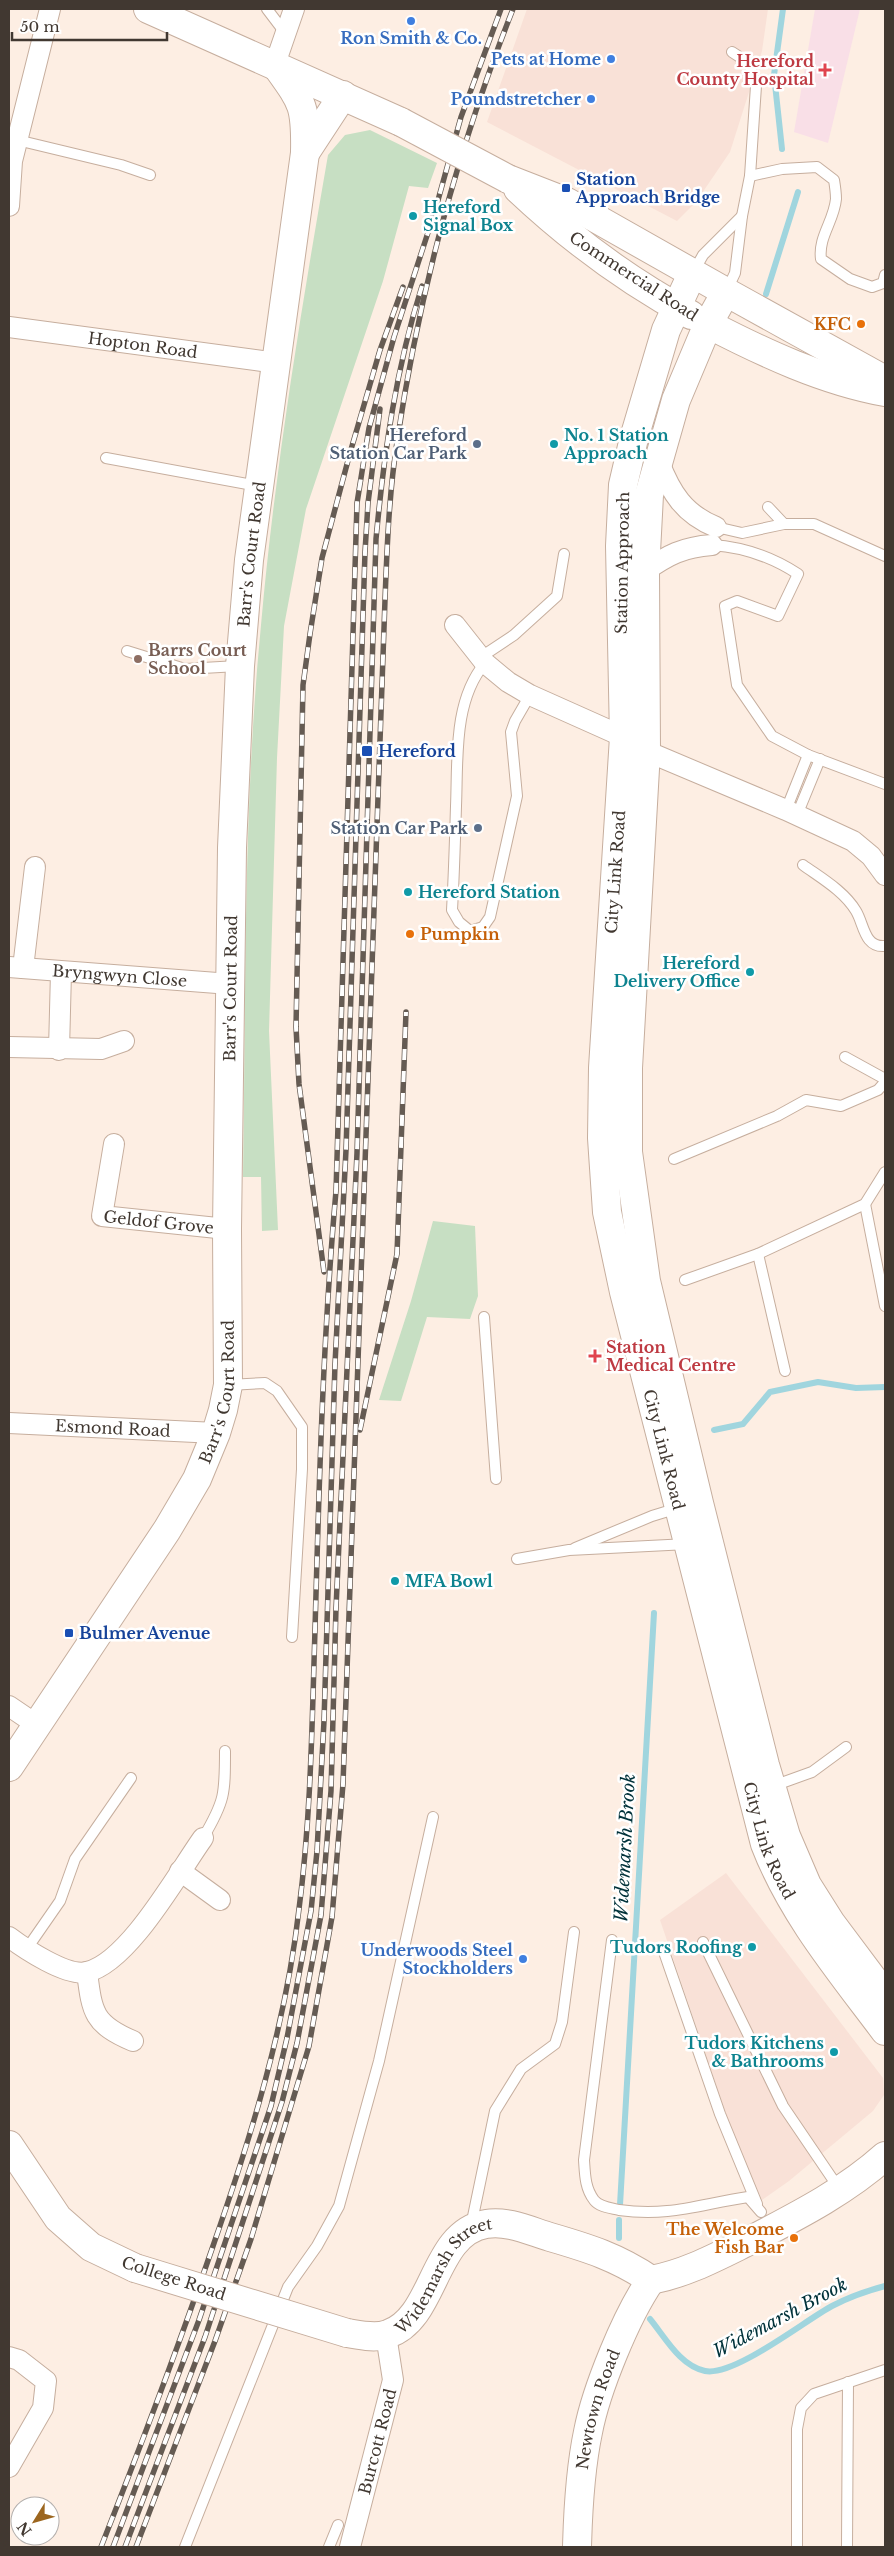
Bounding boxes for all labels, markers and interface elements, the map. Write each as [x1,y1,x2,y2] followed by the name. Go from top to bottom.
[12,10,168,42] scale bar
[405,15,417,27] marker: Ron Smith & Co.
[20,17,60,36] text: 50 m
[340,28,482,48] place label: Ron Smith & Co.
[491,49,601,69] place label: Pets at Home
[676,51,814,89] place label: Hereford County Hospital
[605,53,617,65] marker: Pets at Home
[818,63,832,77] marker: Hereford County Hospital
[451,89,581,109] place label: Poundstretcher
[585,93,597,105] marker: Poundstretcher
[575,169,720,207] place label: Station Approach Bridge
[560,182,572,194] marker: Station Approach Bridge
[423,197,514,235] place label: Hereford Signal Box
[407,210,419,222] marker: Hereford Signal Box
[566,227,702,325] street label: Commercial Road
[814,314,851,334] place label: KFC
[855,318,867,330] marker: KFC
[87,328,199,362] street label: Hopton Road
[329,425,467,463] place label: Hereford Station Car Park
[563,425,669,463] place label: No. 1 Station Approach
[471,438,483,450] marker: Hereford Station Car Park
[548,438,560,450] marker: No. 1 Station Approach
[233,480,270,628] street label: Barr's Court Road
[611,492,633,634] street label: Station Approach
[148,640,248,678] place label: Barrs Court School
[132,653,144,665] marker: Barrs Court School
[378,741,456,761] place label: Hereford
[360,744,374,758] marker: Hereford
[601,809,629,934] street label: City Link Road
[330,818,468,838] place label: Station Car Park
[472,822,484,834] marker: Station Car Park
[418,882,560,902] place label: Hereford Station
[402,886,414,898] marker: Hereford Station
[219,915,241,1062] street label: Barr's Court Road
[420,924,500,944] place label: Pumpkin
[404,928,416,940] marker: Pumpkin
[613,953,740,991] place label: Hereford Delivery Office
[51,960,188,991] street label: Bryngwyn Close
[744,966,756,978] marker: Hereford Delivery Office
[103,1206,215,1238] street label: Geldof Grove
[195,1320,239,1466] street label: Barr's Court Road
[606,1337,736,1375] place label: Station Medical Centre
[588,1349,602,1363] marker: Station Medical Centre
[639,1387,689,1512] street label: City Link Road
[55,1415,171,1441] street label: Esmond Road
[405,1571,493,1591] place label: MFA Bowl
[389,1575,401,1587] marker: MFA Bowl
[79,1623,210,1643] place label: Bulmer Avenue
[63,1627,75,1639] marker: Bulmer Avenue
[610,1773,640,1923] water label: Widemarsh Brook
[739,1780,800,1903] street label: City Link Road
[610,1937,743,1957] place label: Tudors Roofing
[360,1940,513,1978] place label: Underwoods Steel Stockholders
[746,1941,758,1953] marker: Tudors Roofing
[517,1953,529,1965] marker: Underwoods Steel Stockholders
[685,2033,824,2071] place label: Tudors Kitchens & Bathrooms
[828,2046,840,2058] marker: Tudors Kitchens & Bathrooms
[390,2213,493,2339] street label: Widemarsh Street
[666,2219,784,2257] place label: The Welcome Fish Bar
[788,2232,800,2244] marker: The Welcome Fish Bar
[119,2252,229,2304] street label: College Road
[709,2273,851,2363] water label: Widemarsh Brook
[572,2346,624,2471] street label: Newtown Road
[354,2386,400,2497] street label: Burcott Road
[10,2496,60,2546] north arrow
[13,2518,36,2539] text: N

